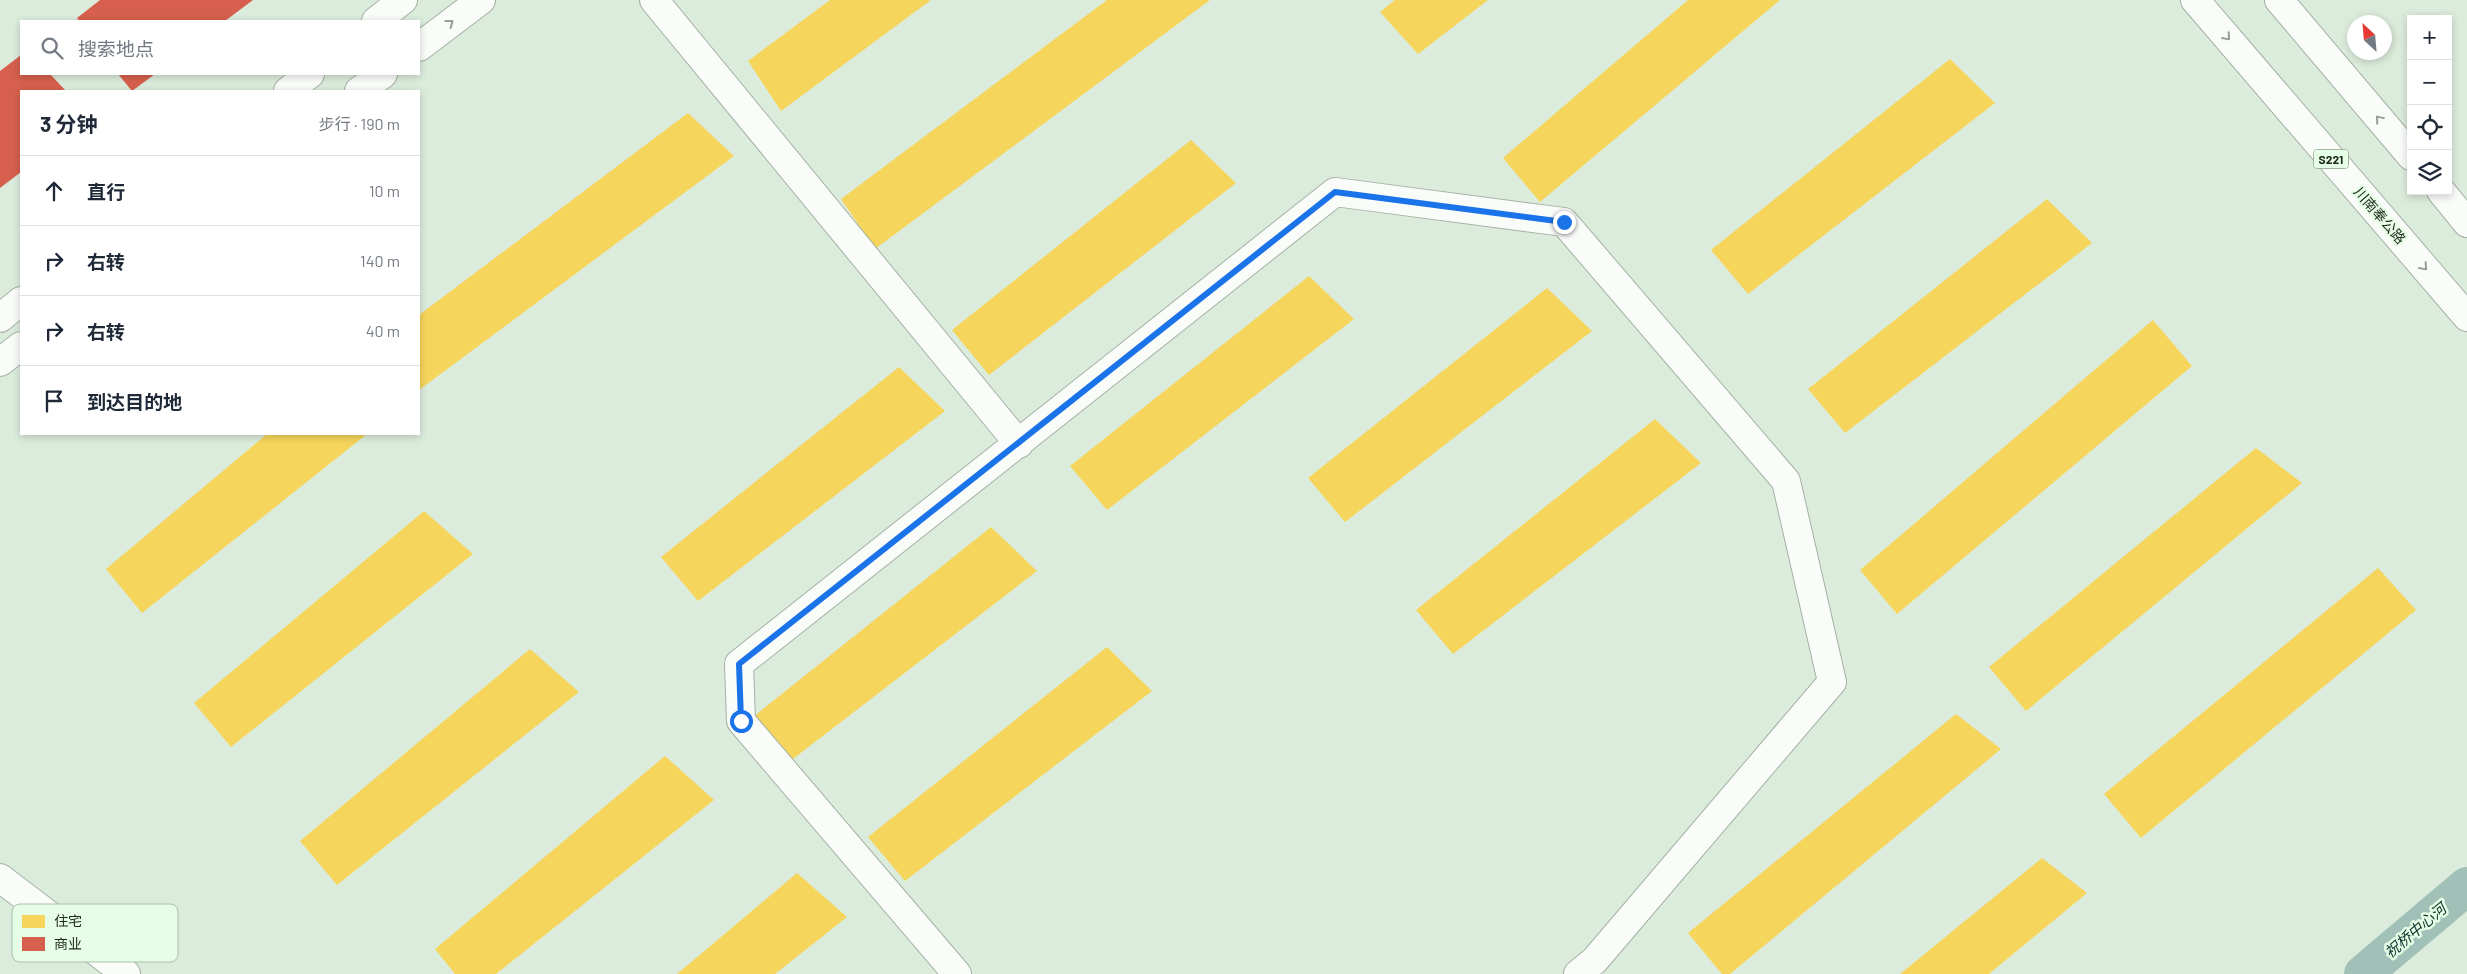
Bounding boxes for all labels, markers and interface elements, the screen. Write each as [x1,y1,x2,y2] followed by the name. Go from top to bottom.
[2347,15,2392,60] north arrow
[2407,15,2452,195] map controls
[2407,15,2452,60] button: +
[20,20,420,75] search box
[444,21,453,29] one-way arrow
[2221,31,2230,40] one-way arrow
[38,34,66,62] icon: search
[78,37,154,60] text: 搜索地点
[2407,60,2452,105] button: −
[2407,105,2452,150] button: locate
[40,111,98,136] text: 3 分钟
[319,114,400,133] text: 步行 · 190 m
[2376,115,2385,124] one-way arrow
[2314,150,2348,168] road number: S221
[2407,150,2452,195] button: layers
[40,177,68,205] icon: ahead
[87,180,125,203] text: 直行
[369,181,400,200] text: 10 m
[2351,183,2409,247] street label: 川南奉公路
[1553,211,1576,234] route end
[40,247,68,275] icon: right
[87,250,125,273] text: 右转
[360,251,400,270] text: 140 m
[2418,261,2427,270] one-way arrow
[40,317,68,345] icon: right
[87,320,125,343] text: 右转
[366,321,400,340] text: 40 m
[40,387,68,415] icon: arrive
[87,390,182,413] text: 到达目的地
[730,710,753,733] route start
[2380,897,2452,961] water label: 祝桥中心河
[12,904,178,962] legend
[54,912,82,929] text: 住宅
[54,935,82,952] text: 商业

